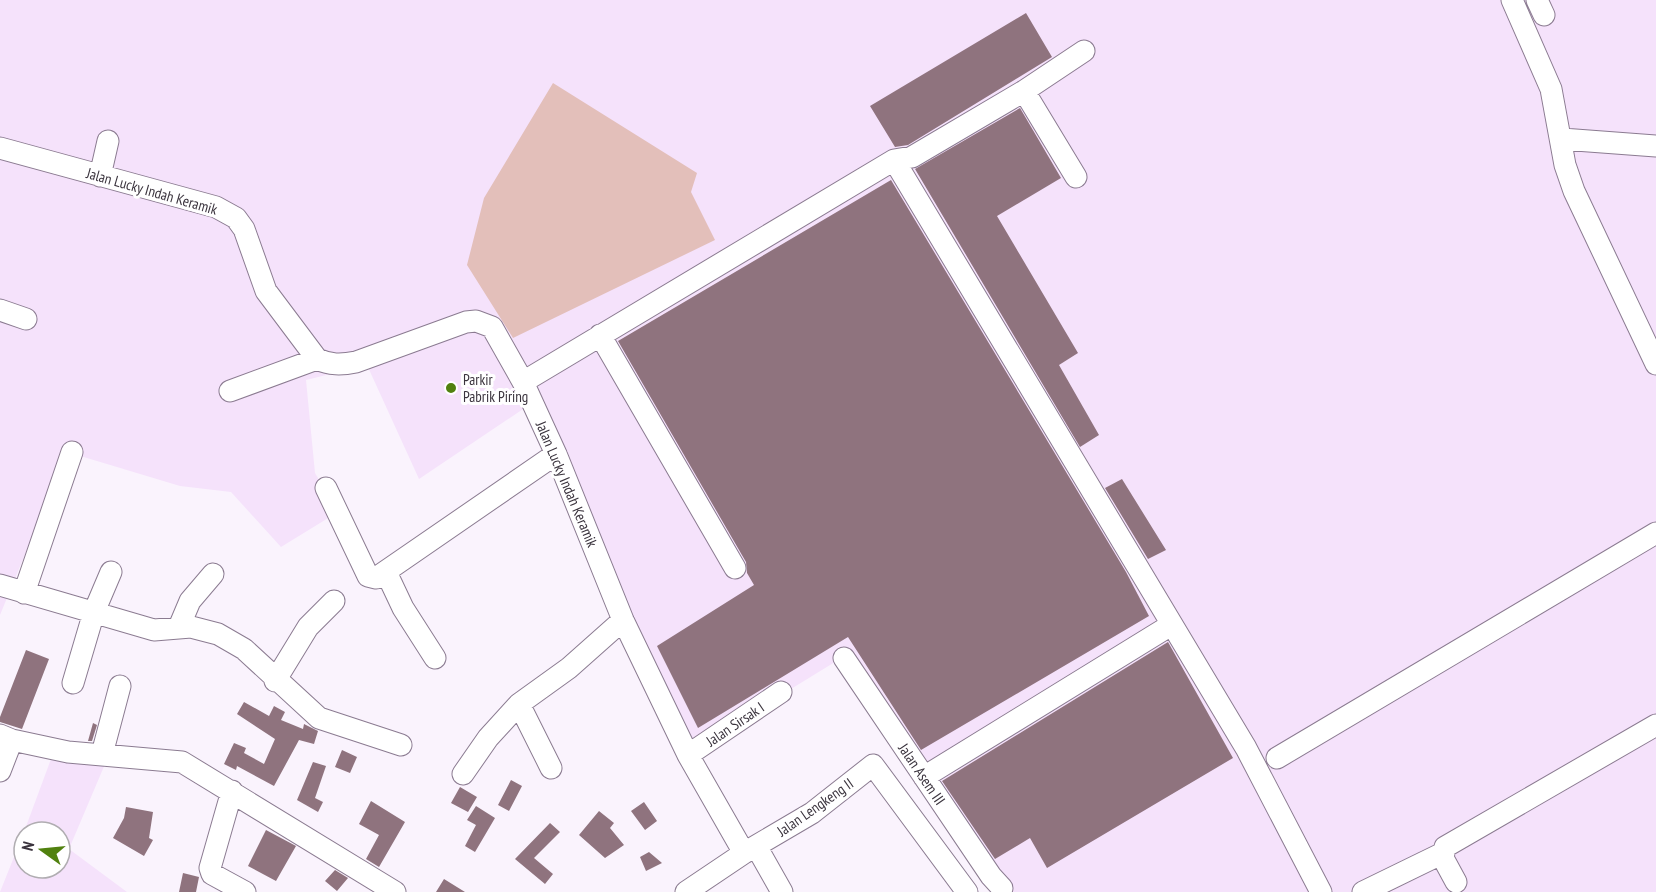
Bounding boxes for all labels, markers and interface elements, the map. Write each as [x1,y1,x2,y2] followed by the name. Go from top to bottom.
[83,163,220,219] street label: Jalan Lucky Indah Keramik
[463,370,528,406] place label: Parkir Pabrik Piring
[444,381,458,395] marker: Parkir Pabrik Piring
[531,417,602,550] street label: Jalan Lucky Indah Keramik
[702,698,768,751] street label: Jalan Sirsak I
[894,739,950,808] street label: Jalan Asem III
[772,774,857,841] street label: Jalan Lengkeng II
[12,820,72,880] north arrow
[17,839,38,853] text: N

